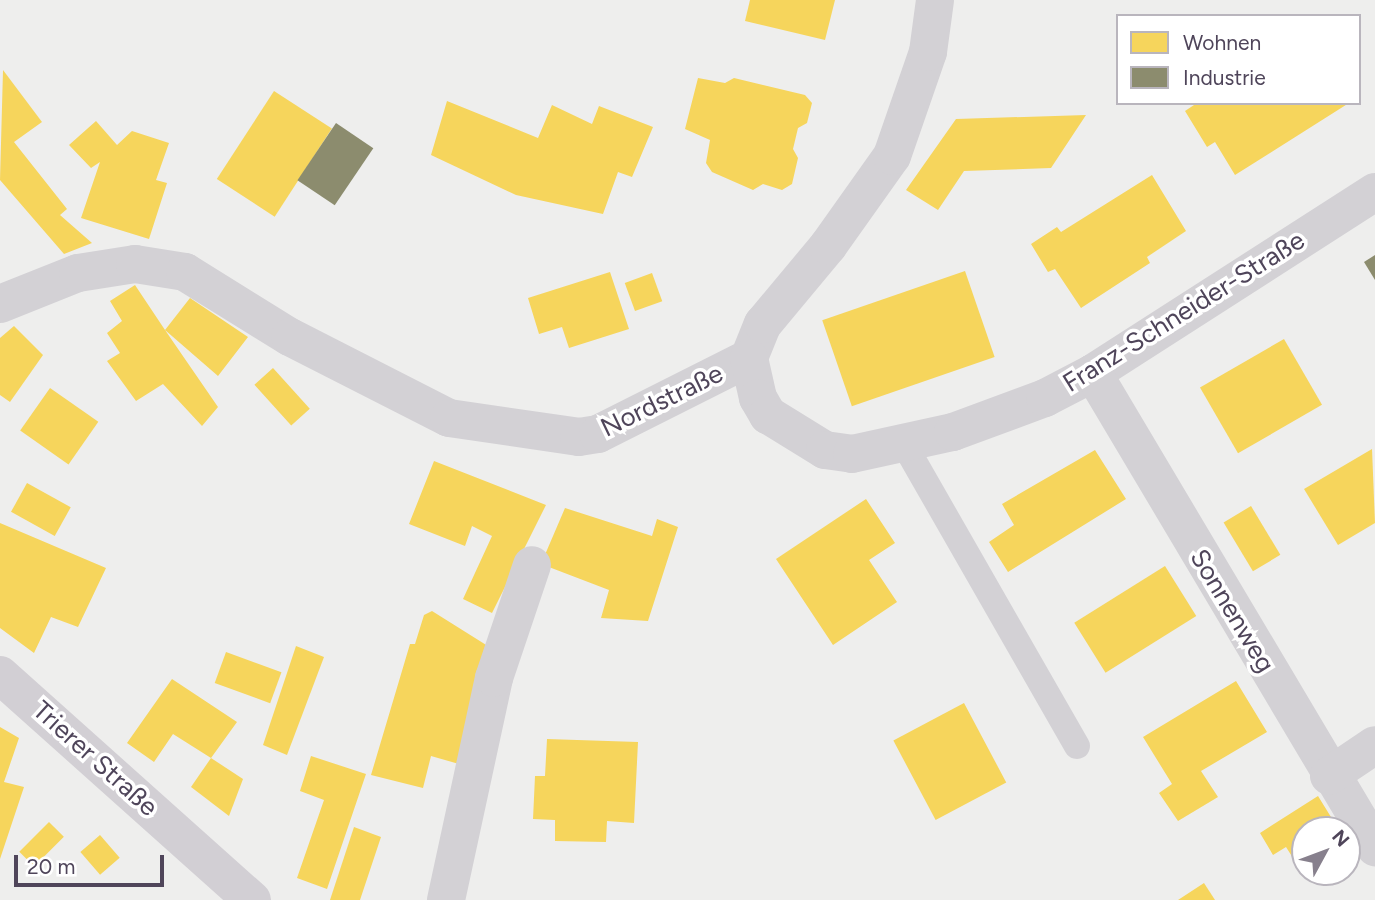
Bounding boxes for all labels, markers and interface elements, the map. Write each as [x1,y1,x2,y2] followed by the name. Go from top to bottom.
[1116,14,1361,105] legend
[1183,30,1261,55] text: Wohnen
[1183,65,1266,90] text: Industrie
[1057,225,1311,399] street label: Franz-Schneider-Straße
[596,358,728,444] street label: Nordstraße
[1183,544,1281,678] street label: Sonnenweg
[26,695,164,823] street label: Trierer Straße
[1291,816,1361,886] north arrow
[1327,825,1354,851] text: N
[18,841,168,885] scale bar
[27,854,75,879] text: 20 m

